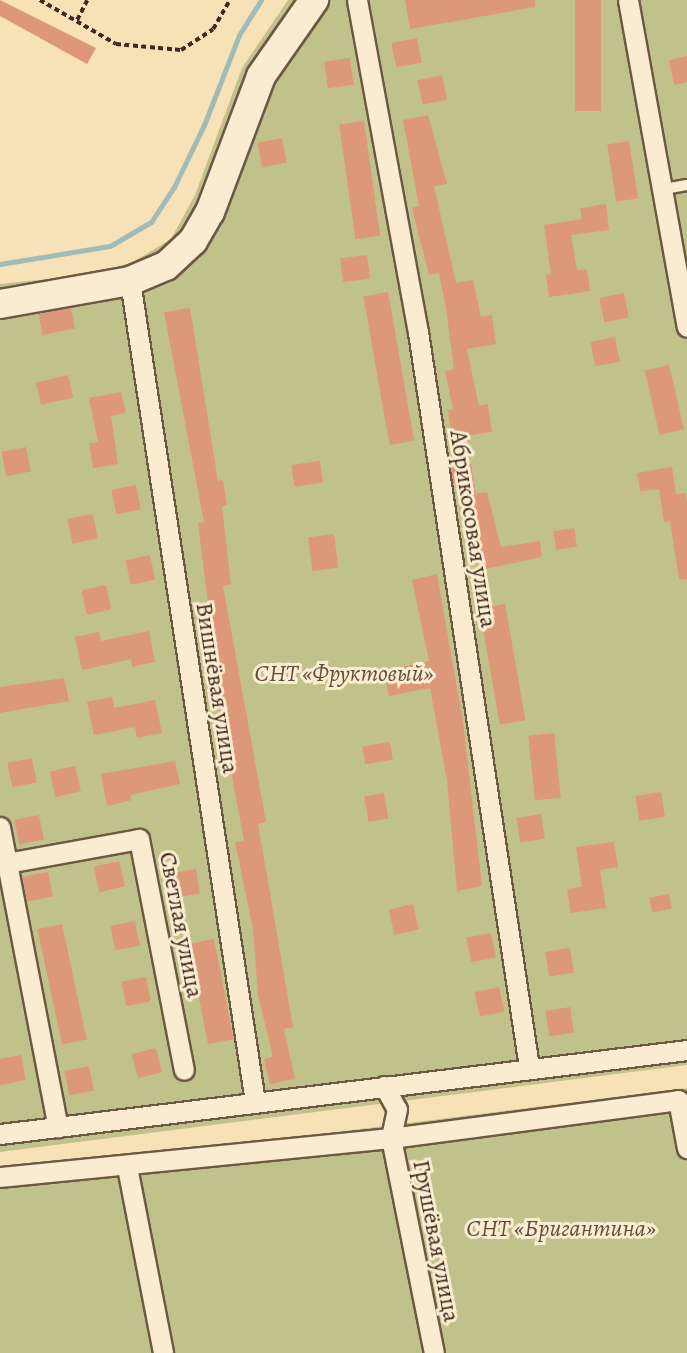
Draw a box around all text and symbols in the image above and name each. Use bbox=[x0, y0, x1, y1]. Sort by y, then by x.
street label: Абрикосовая улица bbox=[443, 428, 503, 630]
street label: Вишнёвая улица bbox=[189, 600, 245, 776]
park label: СНТ «Фруктовый» bbox=[255, 660, 433, 688]
street label: Светлая улица bbox=[153, 850, 209, 1000]
street label: Грушёвая улица bbox=[406, 1157, 466, 1325]
park label: СНТ «Бригантина» bbox=[466, 1215, 656, 1243]

